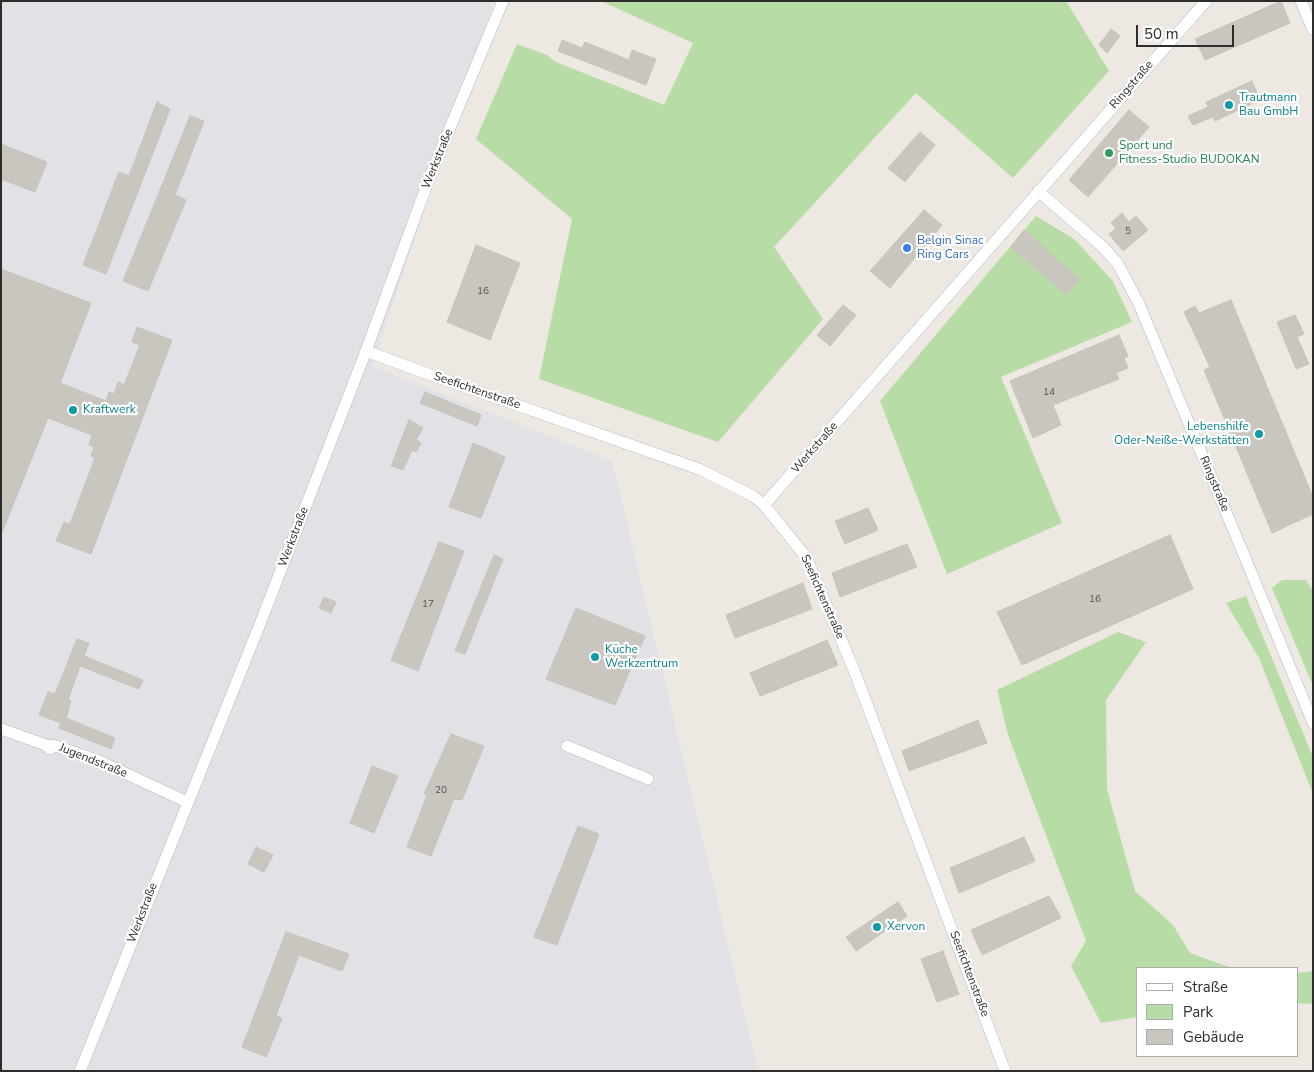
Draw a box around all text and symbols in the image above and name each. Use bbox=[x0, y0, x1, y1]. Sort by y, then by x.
scale bar bbox=[1139, 15, 1236, 47]
text: 50 m bbox=[1144, 24, 1179, 44]
street label: Ringstraße bbox=[1107, 58, 1157, 112]
place label: Trautmann Bau GmbH bbox=[1239, 91, 1298, 119]
marker: Trautmann Bau GmbH bbox=[1223, 99, 1235, 111]
street label: Werkstraße bbox=[419, 127, 457, 191]
place label: Sport und Fitness-Studio BUDOKAN bbox=[1119, 139, 1260, 167]
marker: Sport und Fitness-Studio BUDOKAN bbox=[1103, 147, 1115, 159]
house number: 5 bbox=[1125, 226, 1131, 238]
place label: Belgin Sinac Ring Cars bbox=[917, 234, 984, 262]
marker: Belgin Sinac Ring Cars bbox=[901, 242, 913, 254]
house number: 16 bbox=[477, 286, 489, 298]
street label: Seefichtenstraße bbox=[432, 369, 522, 413]
house number: 14 bbox=[1043, 387, 1055, 399]
place label: Kraftwerk bbox=[83, 403, 136, 417]
marker: Kraftwerk bbox=[67, 404, 79, 416]
street label: Werkstraße bbox=[789, 419, 841, 477]
place label: Lebenshilfe Oder-Neiße-Werkstätten bbox=[1114, 420, 1249, 448]
marker: Lebenshilfe Oder-Neiße-Werkstätten bbox=[1253, 428, 1265, 440]
street label: Ringstraße bbox=[1196, 454, 1232, 514]
street label: Werkstraße bbox=[276, 505, 312, 569]
street label: Seefichtenstraße bbox=[797, 553, 847, 641]
house number: 16 bbox=[1089, 594, 1101, 606]
house number: 17 bbox=[422, 599, 434, 611]
place label: Küche Werkzentrum bbox=[605, 643, 678, 671]
marker: Küche Werkzentrum bbox=[589, 651, 601, 663]
street label: Jugendstraße bbox=[57, 741, 129, 781]
house number: 20 bbox=[435, 785, 447, 797]
street label: Werkstraße bbox=[125, 881, 161, 945]
place label: Xervon bbox=[887, 920, 925, 934]
marker: Xervon bbox=[871, 921, 883, 933]
street label: Seefichtenstraße bbox=[946, 929, 992, 1019]
legend bbox=[1136, 967, 1299, 1057]
text: Straße bbox=[1183, 977, 1228, 997]
text: Park bbox=[1183, 1002, 1213, 1022]
text: Gebäude bbox=[1183, 1027, 1244, 1047]

